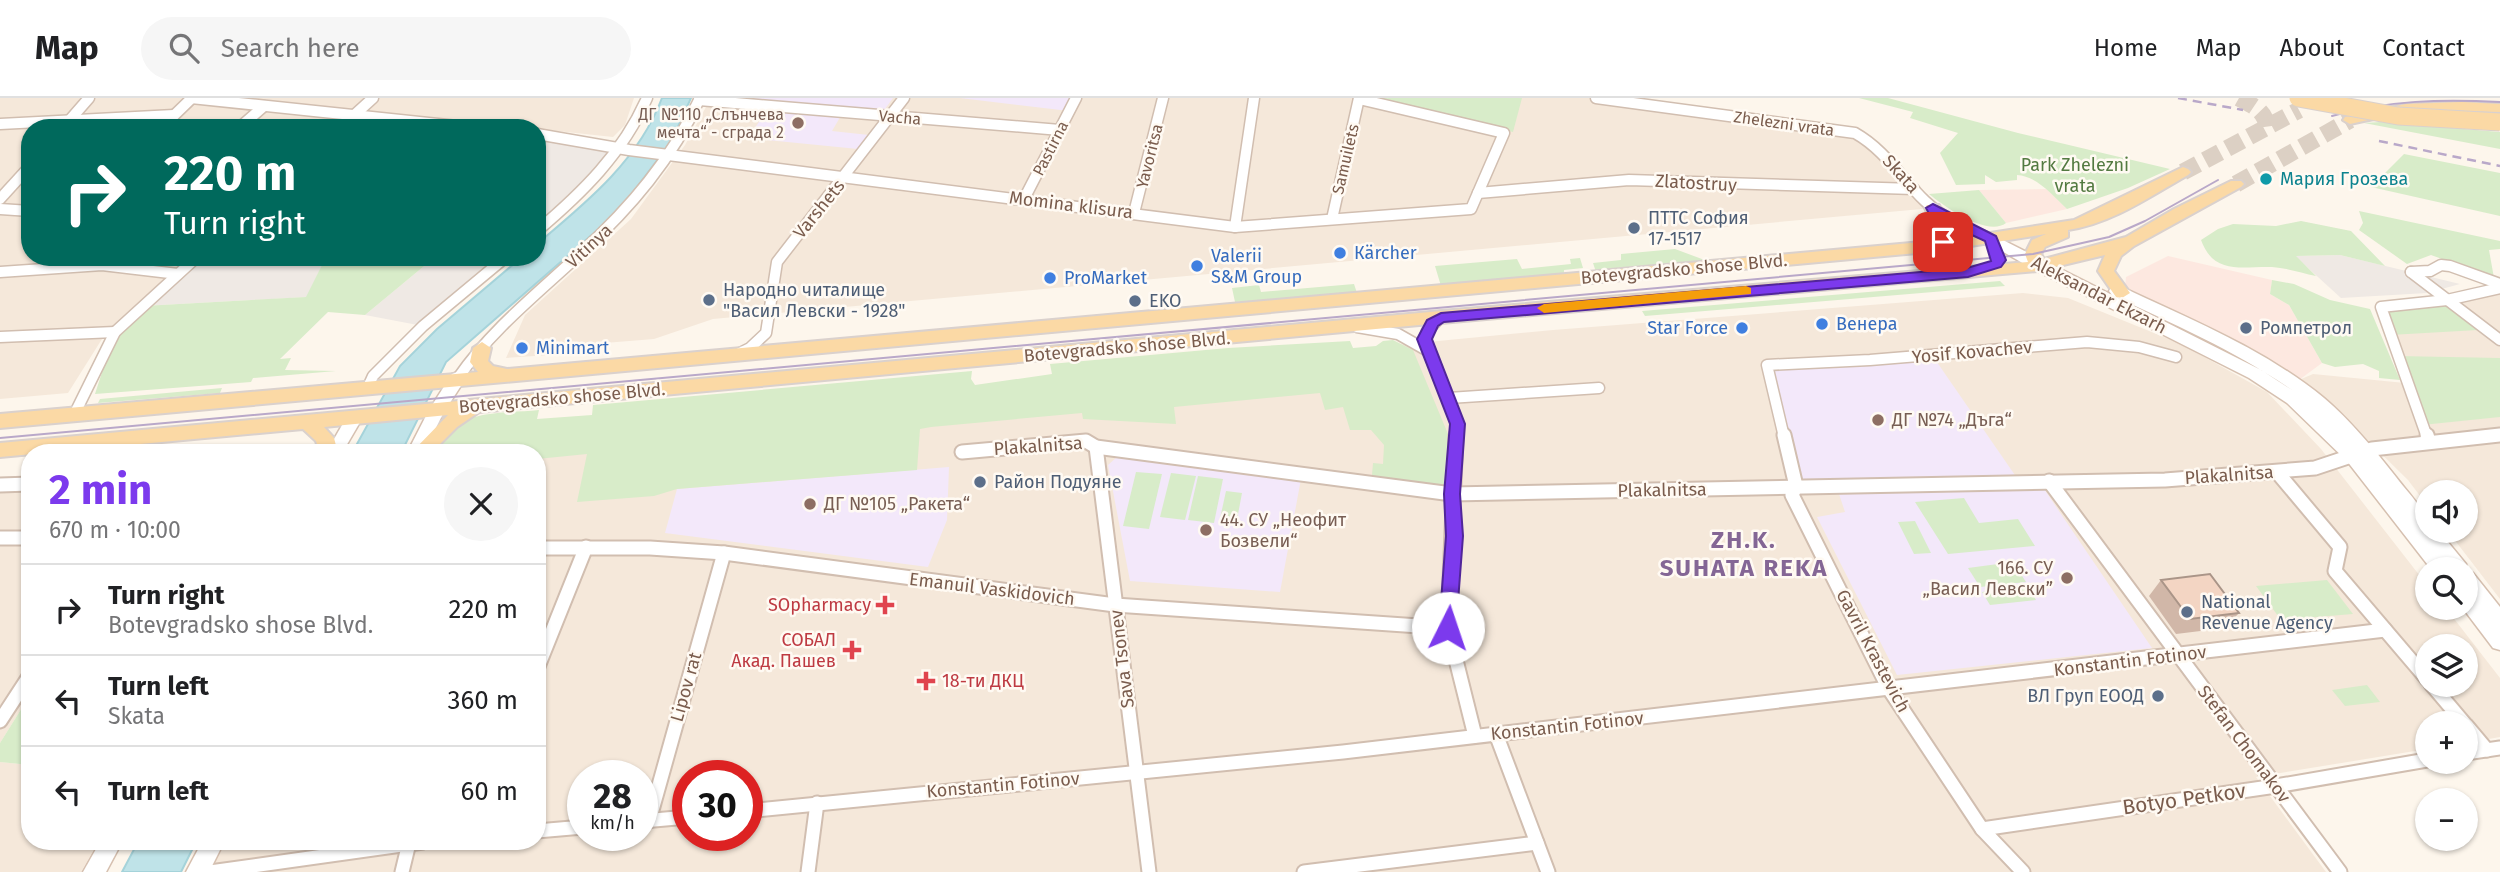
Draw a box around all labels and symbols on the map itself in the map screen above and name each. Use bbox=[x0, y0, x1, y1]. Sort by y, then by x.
place label: ДГ №110 „Слънчева мечта“ - сграда 2 bbox=[638, 105, 784, 142]
street label: Vacha bbox=[878, 106, 922, 129]
street label: Zhelezni vrata bbox=[1732, 107, 1835, 140]
marker: ДГ №110 „Слънчева мечта“ - сграда 2 bbox=[790, 115, 806, 131]
street label: Pastirna bbox=[1029, 118, 1072, 179]
street label: Yavoritsa bbox=[1132, 122, 1167, 190]
street label: Samuilets bbox=[1328, 122, 1363, 196]
street label: Skata bbox=[1878, 150, 1924, 198]
park label: Park Zhelezni vrata bbox=[2021, 154, 2129, 197]
place label: Мария Грозева bbox=[2280, 168, 2408, 190]
street label: Zlatostruy bbox=[1654, 170, 1738, 196]
marker: Мария Грозева bbox=[2258, 171, 2274, 187]
street label: Varshets bbox=[789, 175, 849, 243]
street label: Momina klisura bbox=[1008, 186, 1134, 224]
place label: ПТТС София 17-1517 bbox=[1648, 207, 1749, 250]
pin bbox=[1913, 212, 1973, 272]
street label: Vitinya bbox=[561, 219, 617, 273]
marker: ПТТС София 17-1517 bbox=[1626, 220, 1642, 236]
place label: Кärcher bbox=[1354, 242, 1417, 264]
place label: Valerii S&M Group bbox=[1211, 245, 1302, 288]
marker: Кärcher bbox=[1332, 245, 1348, 261]
street label: Botevgradsko shose Blvd. bbox=[1580, 249, 1788, 289]
street label: Aleksandar Ekzarh bbox=[2028, 251, 2170, 339]
marker: Valerii S&M Group bbox=[1189, 258, 1205, 274]
place label: ProMarket bbox=[1064, 267, 1148, 289]
marker: ProMarket bbox=[1042, 270, 1058, 286]
place label: Народно читалище "Васил Левски - 1928" bbox=[723, 279, 905, 322]
place label: EKO bbox=[1149, 290, 1181, 312]
marker: Народно читалище "Васил Левски - 1928" bbox=[701, 292, 717, 308]
marker: EKO bbox=[1127, 293, 1143, 309]
place label: Венера bbox=[1836, 313, 1898, 335]
marker: Венера bbox=[1814, 316, 1830, 332]
place label: Star Force bbox=[1647, 317, 1728, 339]
place label: Ромпетрол bbox=[2260, 317, 2352, 339]
marker: Star Force bbox=[1734, 320, 1750, 336]
marker: Ромпетрол bbox=[2238, 320, 2254, 336]
street label: Botevgradsko shose Blvd. bbox=[1023, 327, 1231, 367]
street label: Yosif Kovachev bbox=[1911, 336, 2033, 368]
place label: Minimart bbox=[536, 337, 610, 359]
marker: Minimart bbox=[514, 340, 530, 356]
street label: Botevgradsko shose Blvd. bbox=[458, 378, 666, 418]
place label: ДГ №74 „Дъга“ bbox=[1891, 409, 2012, 431]
marker: ДГ №74 „Дъга“ bbox=[1870, 412, 1886, 428]
street label: Plakalnitsa bbox=[993, 432, 1083, 460]
street label: Plakalnitsa bbox=[2184, 461, 2274, 489]
place label: Район Подуяне bbox=[994, 471, 1122, 493]
marker: Район Подуяне bbox=[972, 474, 988, 490]
street label: Plakalnitsa bbox=[1617, 478, 1707, 502]
place label: ДГ №105 „Ракета“ bbox=[823, 493, 970, 515]
marker: ДГ №105 „Ракета“ bbox=[802, 496, 818, 512]
place label: 44. СУ „Неофит Бозвели“ bbox=[1220, 509, 1347, 552]
marker: 44. СУ „Неофит Бозвели“ bbox=[1198, 522, 1214, 538]
district label: ZH.K. SUHATA REKA bbox=[1660, 526, 1828, 582]
place label: 166. СУ „Васил Левски” bbox=[1923, 557, 2053, 600]
street label: Emanuil Vaskidovich bbox=[908, 568, 1076, 610]
marker: 166. СУ „Васил Левски” bbox=[2059, 570, 2075, 586]
street label: Gavril Krastevich bbox=[1831, 586, 1915, 716]
position arrow bbox=[1411, 591, 1485, 665]
place label: National Revenue Agency bbox=[2201, 591, 2333, 634]
place label: SOpharmacy bbox=[768, 594, 871, 616]
marker: SOpharmacy bbox=[877, 597, 893, 613]
marker: National Revenue Agency bbox=[2179, 604, 2195, 620]
street label: Sava Tsonev bbox=[1105, 608, 1139, 709]
place label: СОБАЛ Акад. Пашев bbox=[731, 629, 836, 672]
marker: СОБАЛ Акад. Пашев bbox=[842, 640, 862, 660]
street label: Konstantin Fotinov bbox=[2052, 641, 2208, 681]
street label: Lipov rat bbox=[666, 649, 707, 724]
place label: 18-ти ДКЦ bbox=[942, 670, 1024, 692]
marker: 18-ти ДКЦ bbox=[916, 671, 936, 691]
street label: Stefan Chomakov bbox=[2193, 681, 2295, 807]
place label: ВЛ Груп ЕООД bbox=[2027, 685, 2144, 707]
marker: ВЛ Груп ЕООД bbox=[2150, 688, 2166, 704]
street label: Konstantin Fotinov bbox=[1489, 707, 1645, 745]
speed limit sign: 30 bbox=[672, 760, 763, 851]
street label: Konstantin Fotinov bbox=[926, 767, 1081, 803]
street label: Botyo Petkov bbox=[2121, 777, 2248, 821]

